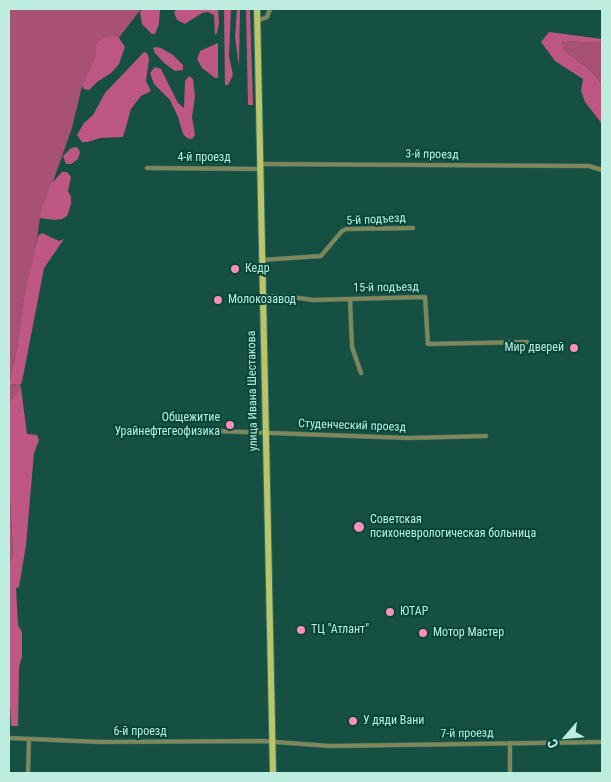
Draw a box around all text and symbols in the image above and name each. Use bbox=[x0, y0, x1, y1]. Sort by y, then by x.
street label: 3-й проезд bbox=[405, 147, 459, 163]
street label: 4-й проезд bbox=[177, 151, 231, 165]
street label: 5-й подъезд bbox=[346, 211, 406, 229]
place label: Кедр bbox=[245, 262, 270, 276]
marker: Кедр bbox=[229, 263, 241, 275]
street label: 15-й подъезд bbox=[353, 280, 419, 296]
place label: Молокозавод bbox=[228, 293, 296, 307]
marker: Молокозавод bbox=[212, 294, 224, 306]
street label: улица Ивана Шестакова bbox=[245, 330, 261, 452]
place label: Мир дверей bbox=[504, 341, 564, 355]
marker: Мир дверей bbox=[568, 342, 580, 354]
place label: Общежитие Урайнефтегеофизика bbox=[115, 411, 220, 439]
street label: Студенческий проезд bbox=[298, 417, 406, 435]
marker: Общежитие Урайнефтегеофизика bbox=[224, 419, 236, 431]
place label: Советская психоневрологическая больница bbox=[370, 513, 536, 541]
marker: Советская психоневрологическая больница bbox=[352, 520, 366, 534]
place label: ЮТАР bbox=[400, 605, 428, 619]
marker: ЮТАР bbox=[384, 606, 396, 618]
place label: ТЦ "Атлант" bbox=[311, 623, 369, 637]
marker: ТЦ "Атлант" bbox=[295, 624, 307, 636]
place label: Мотор Мастер bbox=[433, 626, 504, 640]
marker: Мотор Мастер bbox=[417, 627, 429, 639]
north arrow bbox=[541, 712, 591, 762]
place label: У дяди Вани bbox=[363, 714, 424, 728]
marker: У дяди Вани bbox=[347, 715, 359, 727]
street label: 6-й проезд bbox=[113, 725, 167, 739]
street label: 7-й проезд bbox=[440, 726, 494, 742]
text: С bbox=[544, 737, 562, 751]

